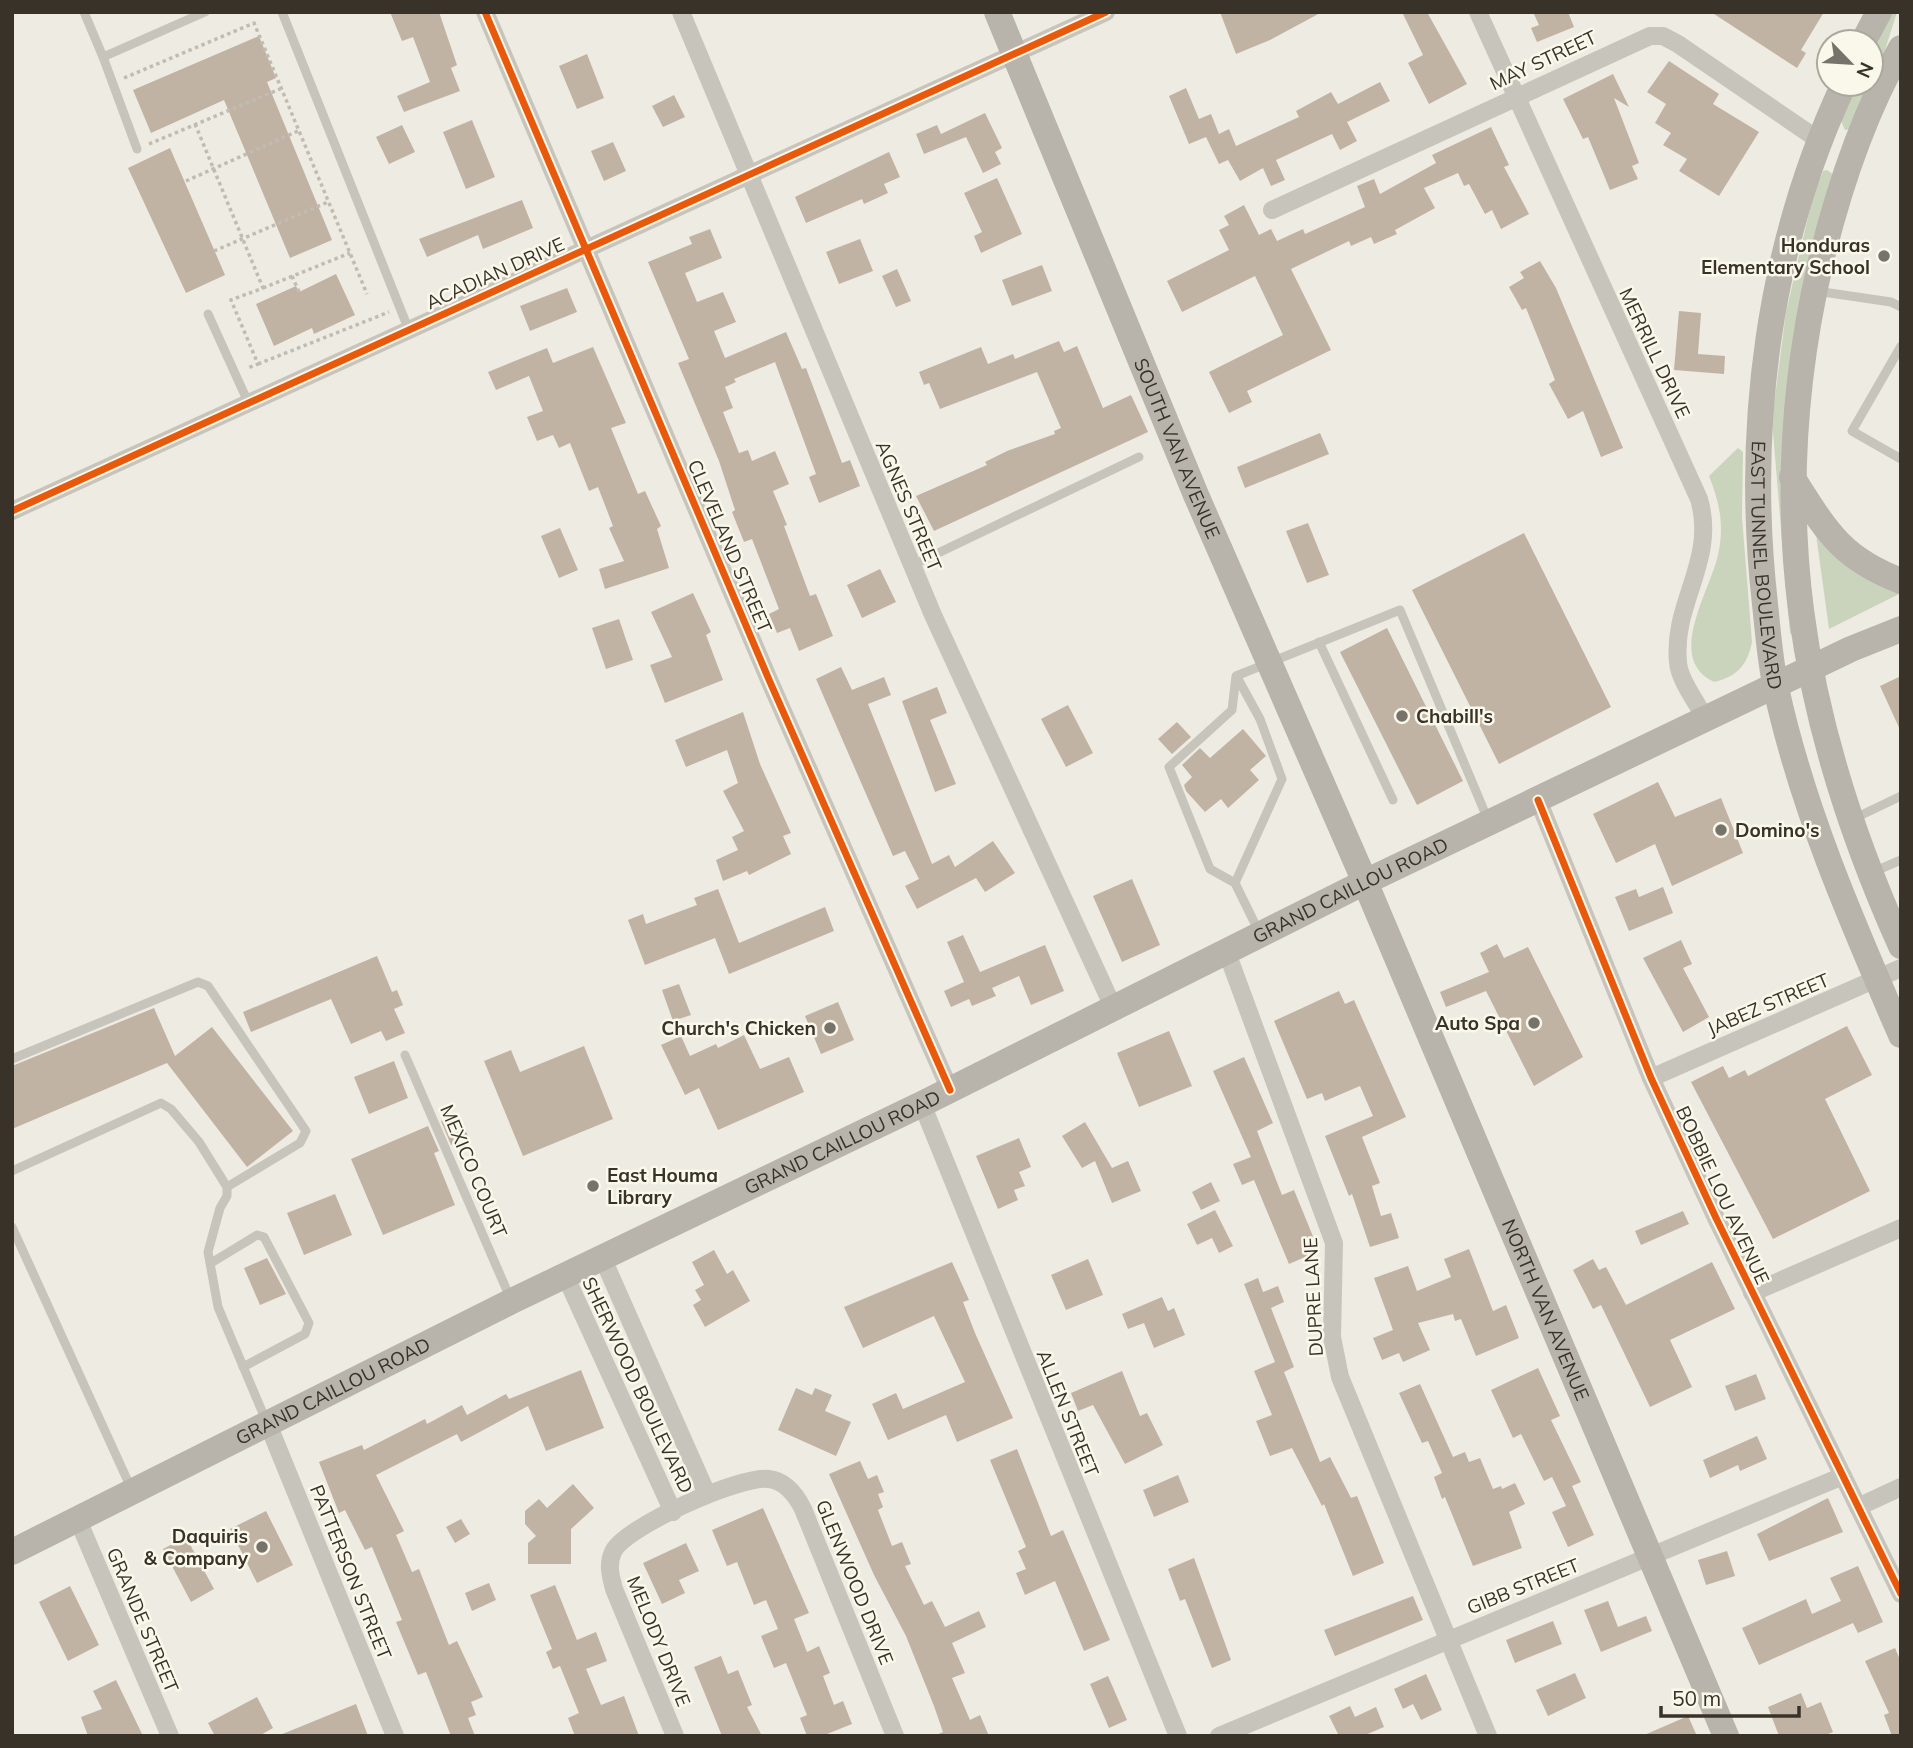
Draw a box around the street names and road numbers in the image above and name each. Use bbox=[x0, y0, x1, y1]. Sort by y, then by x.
street label: MAY STREET bbox=[1486, 25, 1601, 95]
street label: ACADIAN DRIVE bbox=[422, 232, 568, 314]
street label: MERRILL DRIVE bbox=[1614, 284, 1696, 422]
street label: SOUTH VAN AVENUE bbox=[1129, 354, 1226, 542]
street label: AGNES STREET bbox=[871, 437, 947, 575]
street label: EAST TUNNEL BOULEVARD bbox=[1746, 440, 1788, 692]
street label: CLEVELAND STREET bbox=[683, 456, 778, 637]
street label: GRAND CAILLOU ROAD bbox=[1248, 832, 1452, 948]
street label: JABEZ STREET bbox=[1703, 967, 1833, 1041]
street label: GRAND CAILLOU ROAD bbox=[740, 1085, 944, 1200]
street label: MEXICO COURT bbox=[435, 1101, 513, 1242]
street label: BOBBIE LOU AVENUE bbox=[1671, 1102, 1775, 1288]
street label: NORTH VAN AVENUE bbox=[1497, 1215, 1595, 1404]
street label: DUPRE LANE bbox=[1298, 1237, 1328, 1357]
street label: SHERWOOD BOULEVARD bbox=[577, 1273, 699, 1497]
street label: GRAND CAILLOU ROAD bbox=[231, 1332, 434, 1450]
street label: ALLEN STREET bbox=[1032, 1346, 1105, 1480]
street label: PATTERSON STREET bbox=[305, 1481, 397, 1663]
street label: GLENWOOD DRIVE bbox=[811, 1496, 899, 1668]
street label: GRANDE STREET bbox=[102, 1544, 185, 1697]
street label: GIBB STREET bbox=[1463, 1552, 1583, 1619]
street label: MELODY DRIVE bbox=[622, 1572, 696, 1710]

